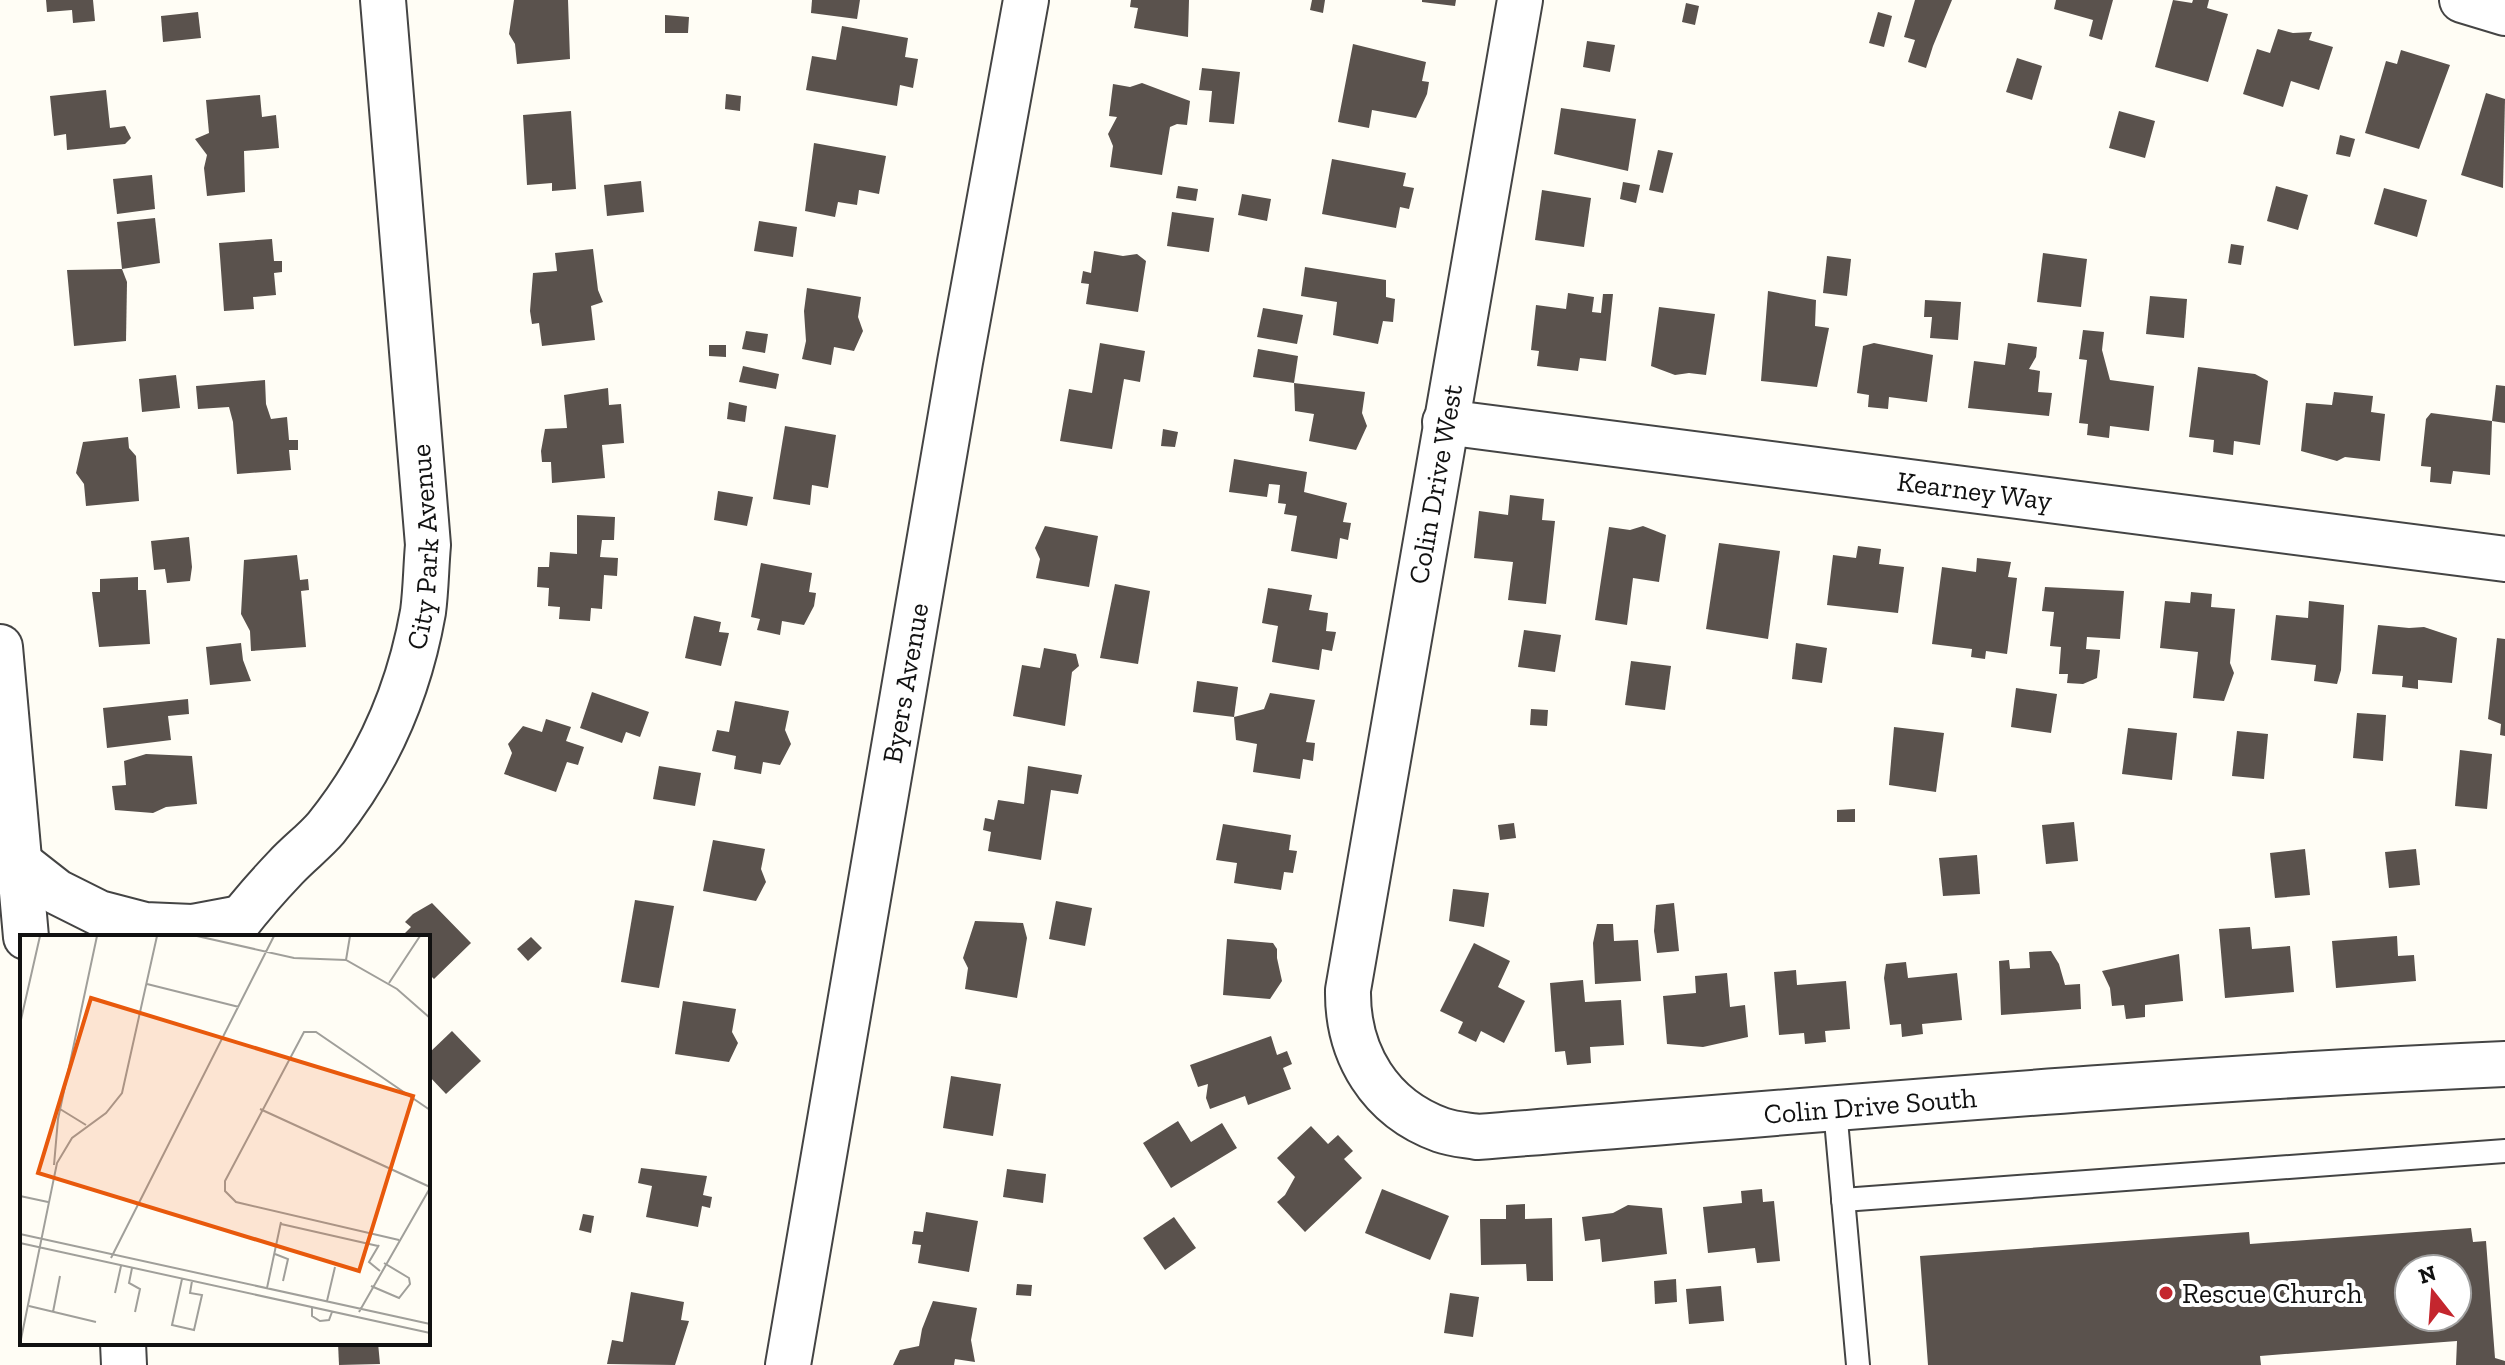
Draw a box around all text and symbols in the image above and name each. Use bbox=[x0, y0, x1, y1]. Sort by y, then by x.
street label: Colin Drive West bbox=[1402, 381, 1469, 587]
street label: City Park Avenue bbox=[400, 443, 446, 653]
street label: Kearney Way bbox=[1895, 465, 2055, 517]
street label: Byers Avenue bbox=[875, 600, 935, 766]
inset map bbox=[20, 935, 430, 1345]
street label: Colin Drive South bbox=[1762, 1081, 1978, 1131]
north arrow bbox=[2393, 1253, 2473, 1333]
text: N bbox=[2415, 1259, 2440, 1290]
place label: Rescue Church bbox=[2182, 1277, 2363, 1310]
marker: Rescue Church bbox=[2157, 1284, 2175, 1302]

